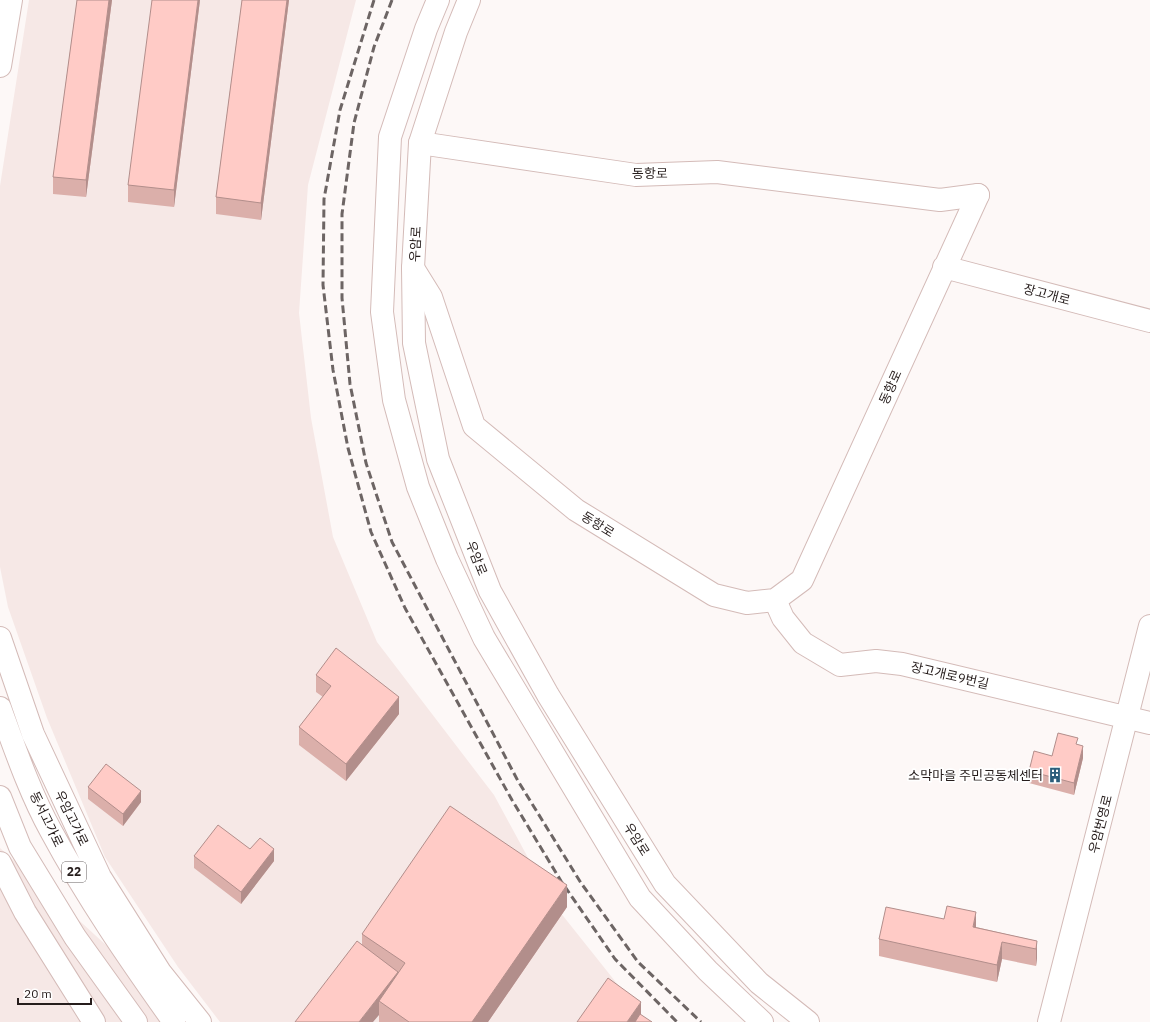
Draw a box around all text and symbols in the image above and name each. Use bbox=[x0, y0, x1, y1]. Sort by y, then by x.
street label: 동항로 bbox=[632, 165, 668, 182]
street label: 우암로 bbox=[406, 226, 425, 262]
street label: 장고개로 bbox=[1022, 280, 1072, 309]
street label: 동항로 bbox=[875, 367, 906, 407]
street label: 동항로 bbox=[578, 508, 617, 541]
street label: 우암로 bbox=[462, 538, 491, 578]
street label: 장고개로9번길 bbox=[909, 658, 991, 693]
building icon: 소막마을 주민공동체센터 bbox=[1046, 766, 1064, 784]
place label: 소막마을 주민공동체센터 bbox=[908, 767, 1043, 784]
street label: 우암고가로 bbox=[51, 788, 92, 849]
street label: 동서고가로 bbox=[26, 789, 67, 850]
street label: 우암번영로 bbox=[1085, 793, 1116, 855]
street label: 우암로 bbox=[620, 820, 653, 859]
road number: 22 bbox=[62, 862, 86, 882]
scale bar bbox=[18, 980, 91, 1006]
text: 20 m bbox=[24, 986, 52, 1001]

